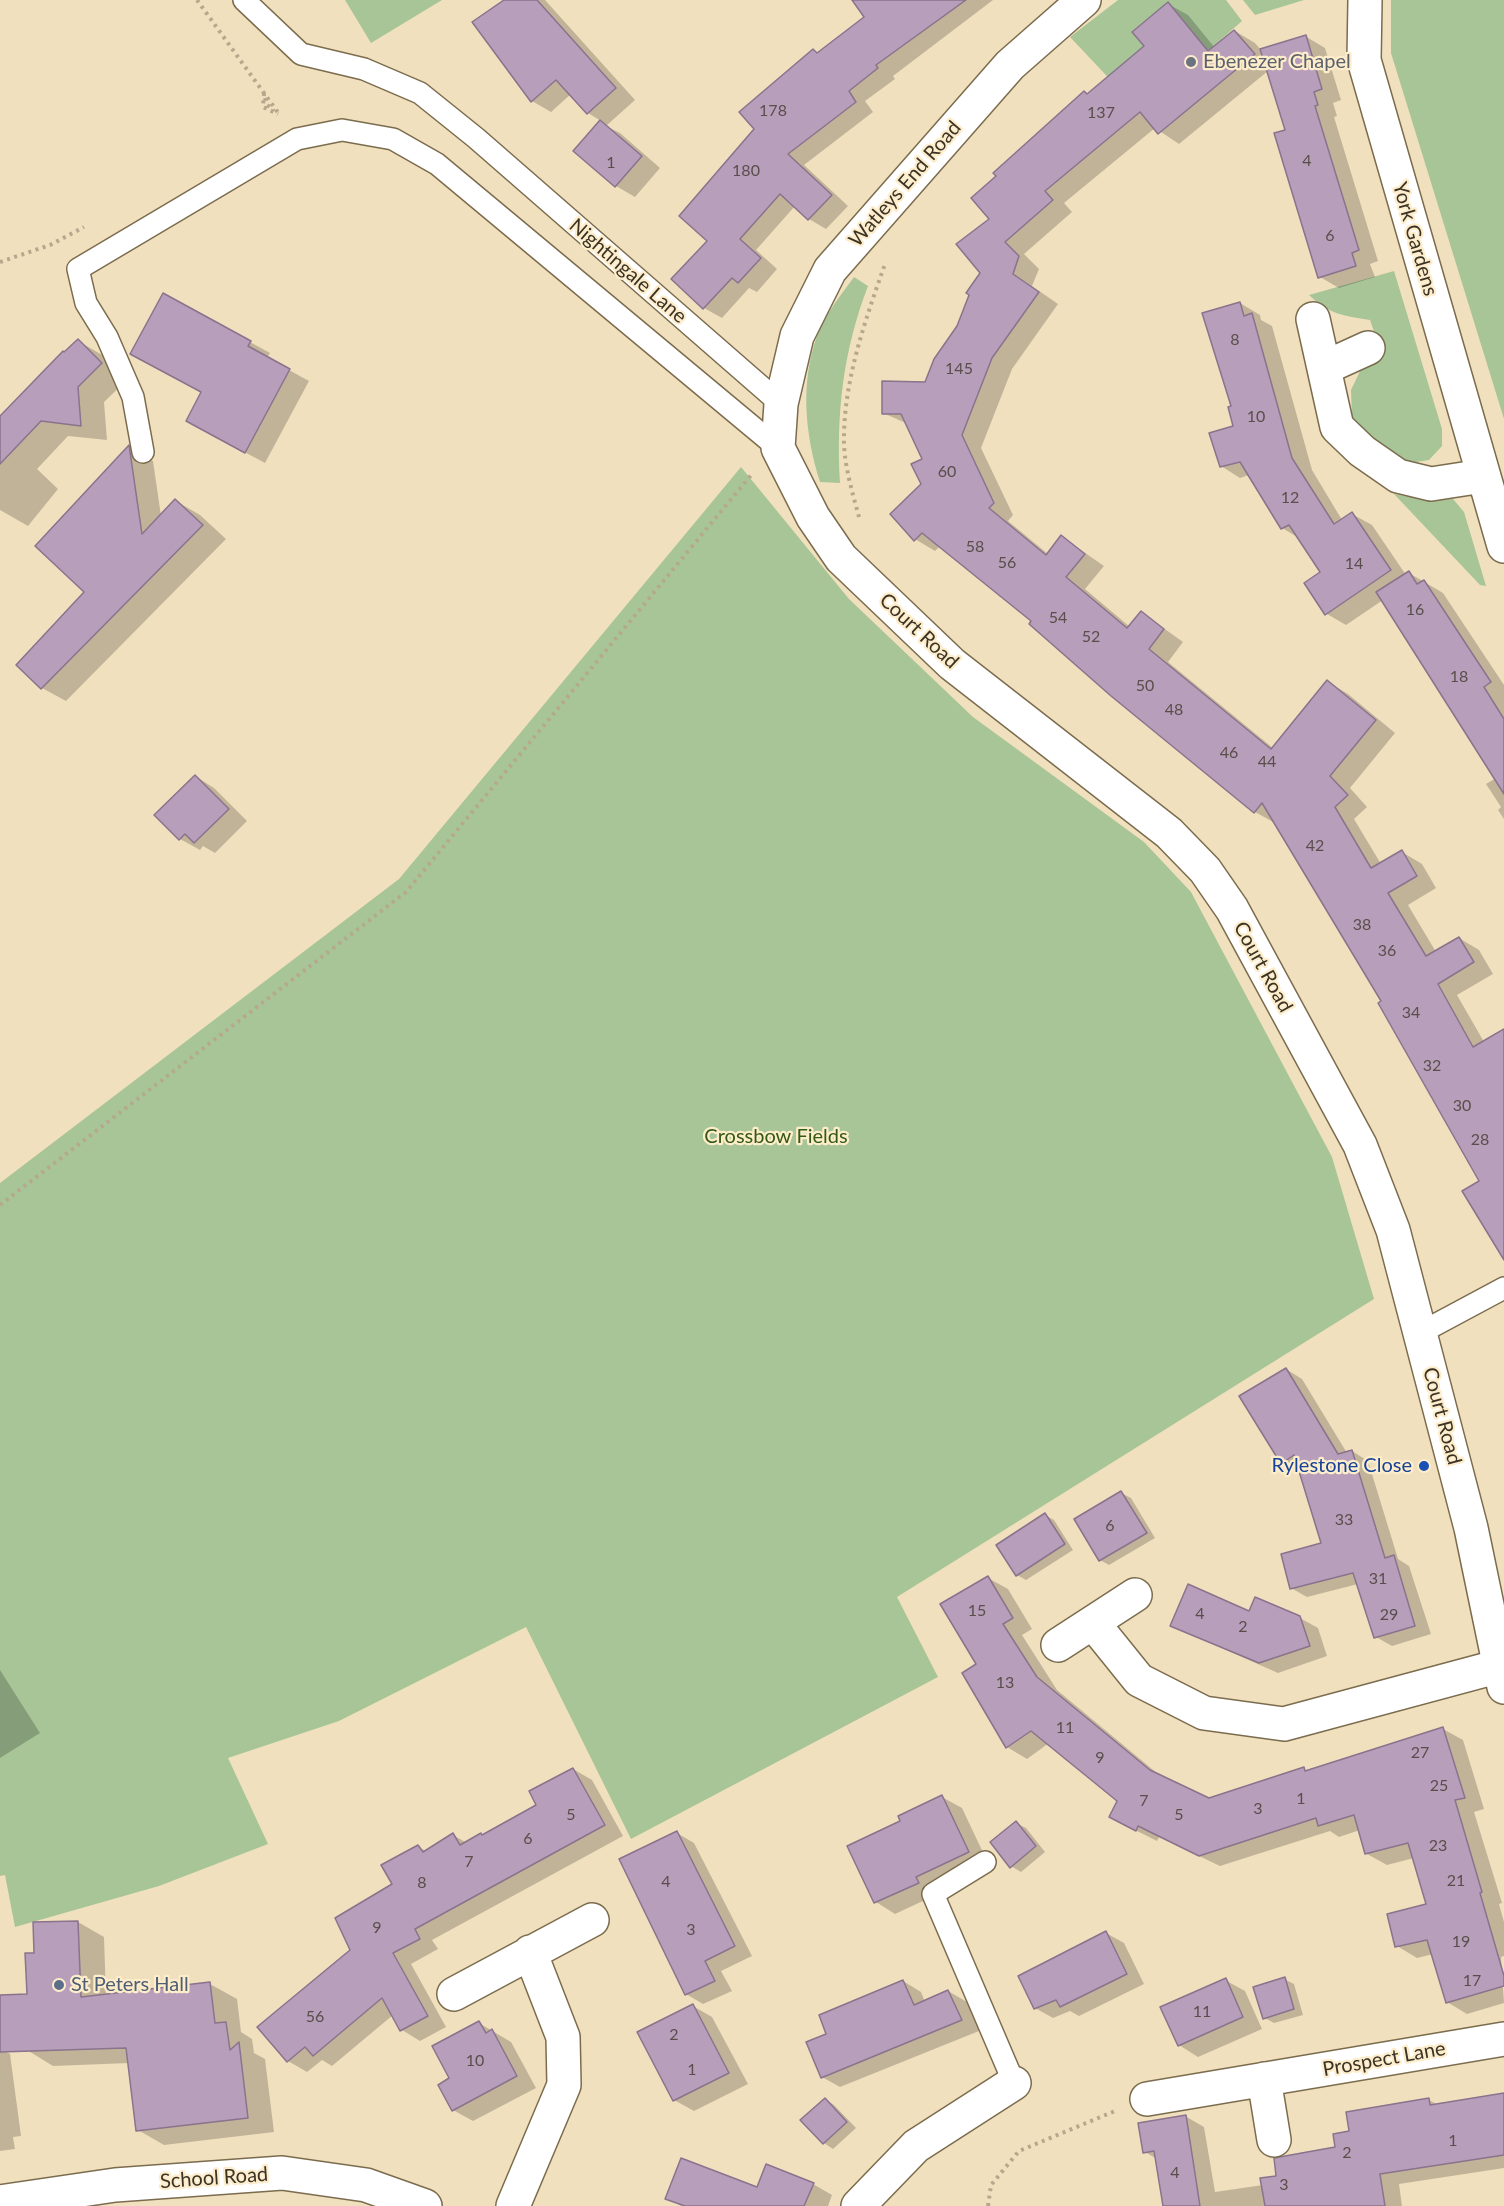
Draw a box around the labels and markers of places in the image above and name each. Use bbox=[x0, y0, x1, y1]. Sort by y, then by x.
place label: Ebenezer Chapel bbox=[1203, 50, 1351, 74]
marker: Ebenezer Chapel bbox=[1184, 55, 1198, 69]
place label: Rylestone Close bbox=[1272, 1454, 1412, 1478]
marker: Rylestone Close bbox=[1417, 1459, 1431, 1473]
place label: St Peters Hall bbox=[71, 1973, 189, 1997]
marker: St Peters Hall bbox=[52, 1978, 66, 1992]

